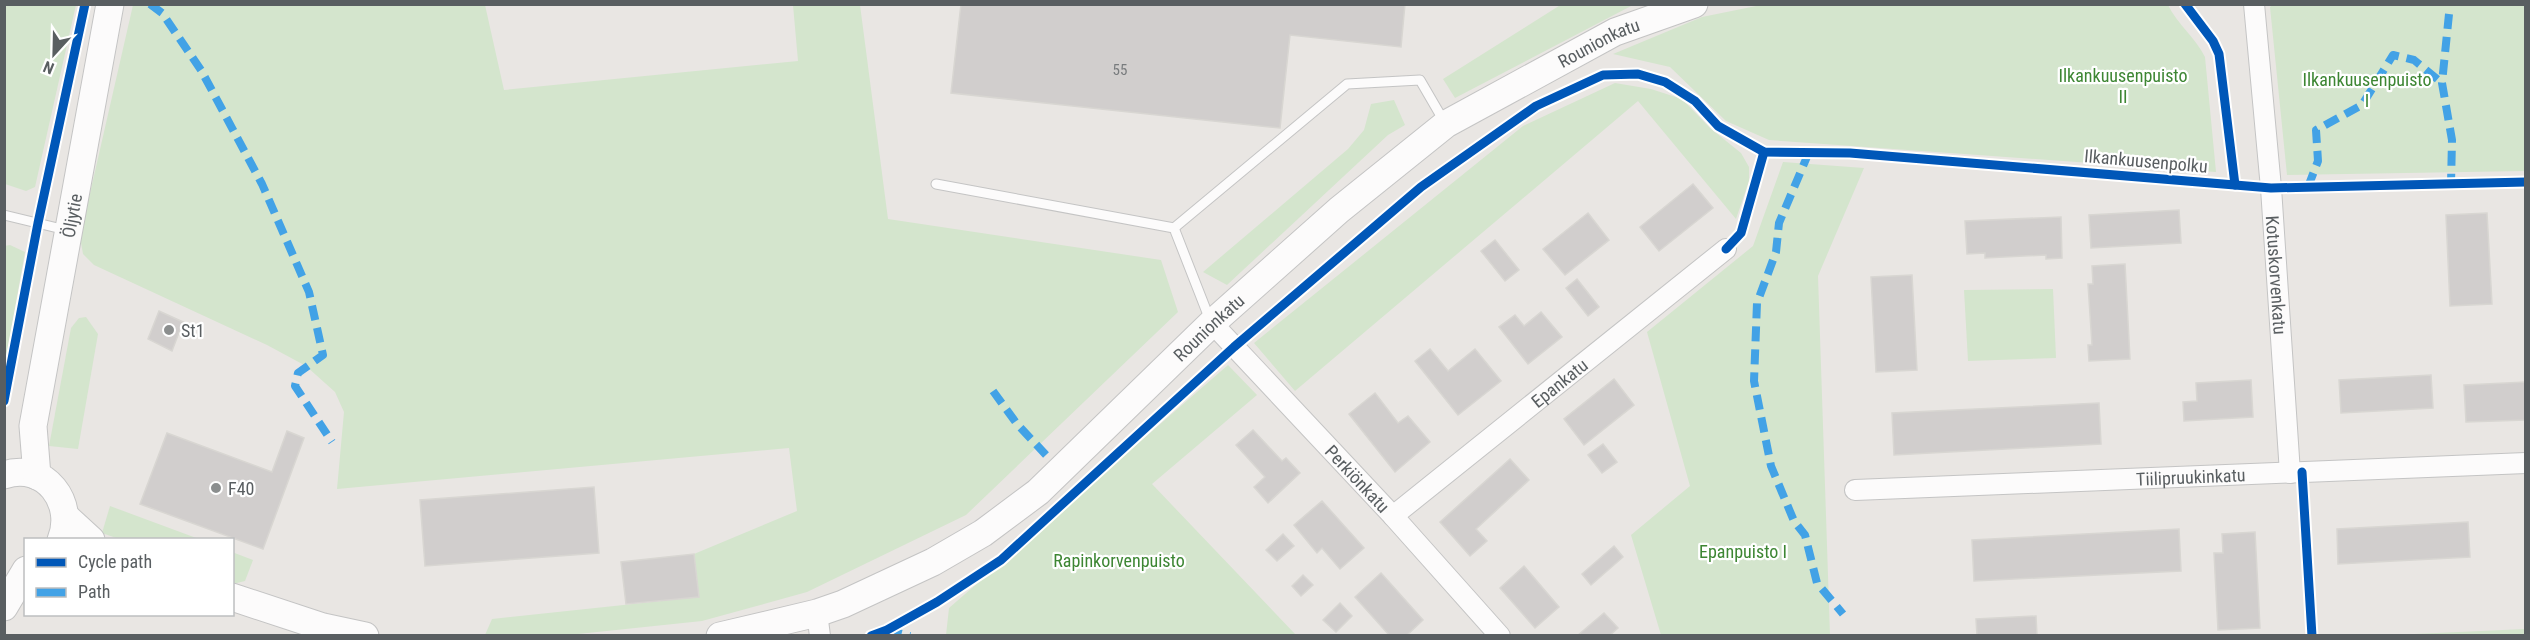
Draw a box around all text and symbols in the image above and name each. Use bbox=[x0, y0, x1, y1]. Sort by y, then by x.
street label: Rounionkatu bbox=[1554, 14, 1642, 72]
north arrow bbox=[24, 24, 84, 84]
text: N bbox=[40, 57, 57, 78]
house number: 55 bbox=[1113, 61, 1127, 79]
park label: Ilkankuusenpuisto II bbox=[2058, 65, 2188, 107]
park label: Ilkankuusenpuisto I bbox=[2302, 69, 2432, 111]
street label: Ilkankuusenpolku bbox=[2083, 145, 2209, 177]
street label: Öljytie bbox=[57, 192, 86, 239]
street label: Kotuskorvenkatu bbox=[2262, 215, 2291, 335]
street label: Rounionkatu bbox=[1169, 289, 1248, 365]
place label: St1 bbox=[181, 320, 205, 341]
marker: St1 bbox=[162, 323, 176, 337]
street label: Epankatu bbox=[1527, 354, 1591, 412]
street label: Perkiönkatu bbox=[1321, 440, 1394, 516]
street label: Tiilipruukinkatu bbox=[2136, 464, 2246, 489]
place label: F40 bbox=[228, 478, 254, 499]
marker: F40 bbox=[209, 481, 223, 495]
legend bbox=[24, 538, 234, 616]
park label: Epanpuisto I bbox=[1699, 541, 1787, 562]
park label: Rapinkorvenpuisto bbox=[1053, 550, 1185, 571]
text: Cycle path bbox=[78, 551, 152, 572]
text: Path bbox=[78, 581, 111, 602]

